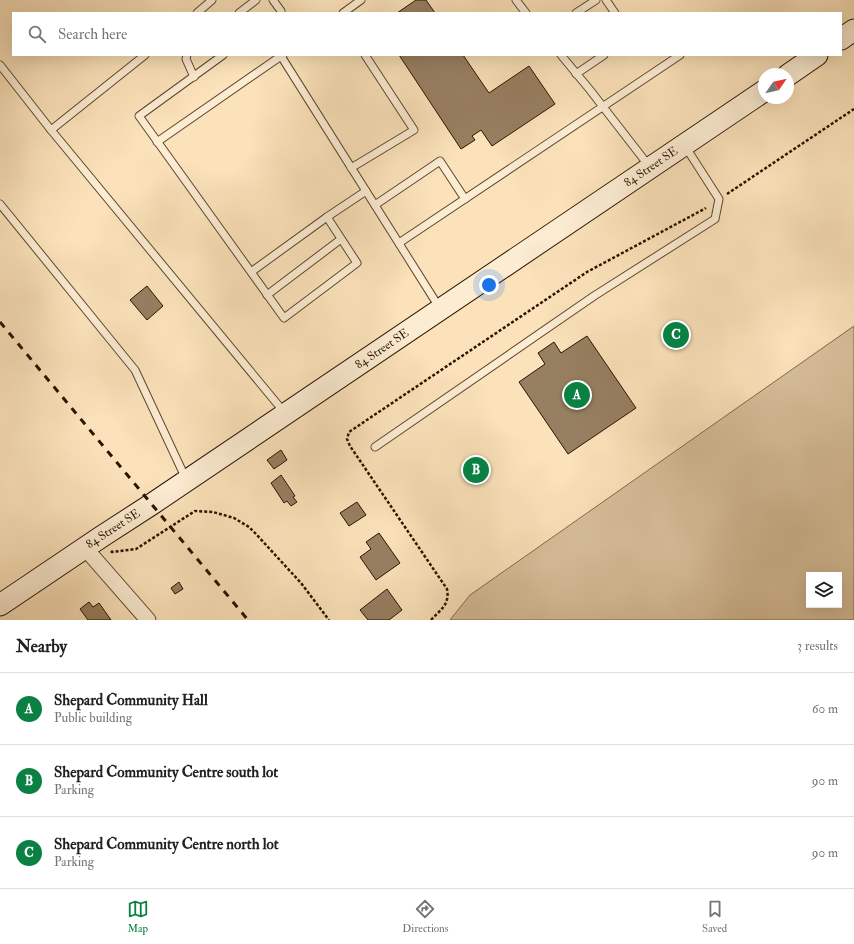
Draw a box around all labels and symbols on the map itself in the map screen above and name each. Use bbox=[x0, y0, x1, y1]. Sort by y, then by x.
north arrow bbox=[758, 68, 794, 104]
street label: 84 Street SE bbox=[621, 143, 681, 190]
your location bbox=[479, 275, 499, 295]
pin: C bbox=[663, 320, 689, 350]
street label: 84 Street SE bbox=[352, 325, 412, 372]
pin: A bbox=[564, 380, 590, 410]
pin: B bbox=[463, 455, 489, 485]
street label: 84 Street SE bbox=[83, 506, 143, 552]

